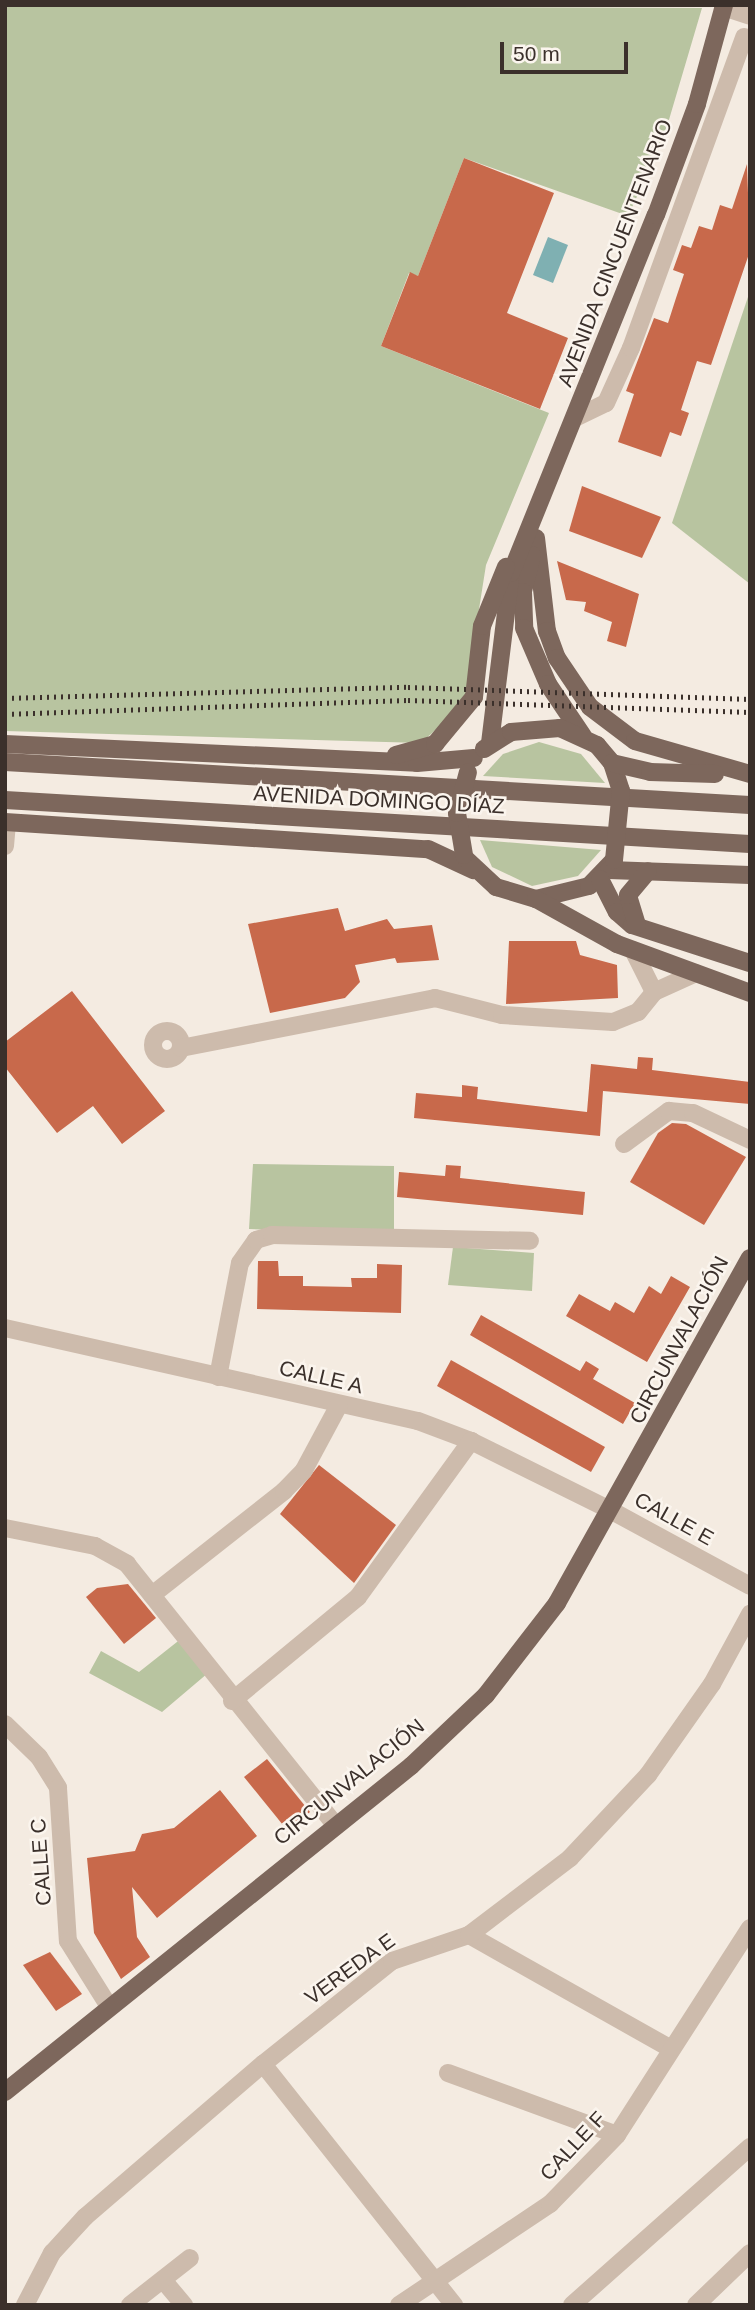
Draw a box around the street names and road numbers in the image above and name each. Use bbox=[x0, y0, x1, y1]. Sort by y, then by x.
street label: AVENIDA CINCUENTENARIO bbox=[552, 115, 678, 391]
street label: AVENIDA DOMINGO DÍAZ bbox=[252, 781, 506, 819]
street label: CIRCUNVALACIÓN bbox=[624, 1252, 734, 1428]
street label: CALLE A bbox=[276, 1355, 366, 1399]
street label: CALLE E bbox=[630, 1487, 718, 1551]
street label: CIRCUNVALACIÓN bbox=[269, 1714, 429, 1850]
street label: CALLE C bbox=[25, 1817, 57, 1907]
street label: VEREDA E bbox=[300, 1928, 400, 2010]
street label: CALLE F bbox=[535, 2106, 611, 2186]

